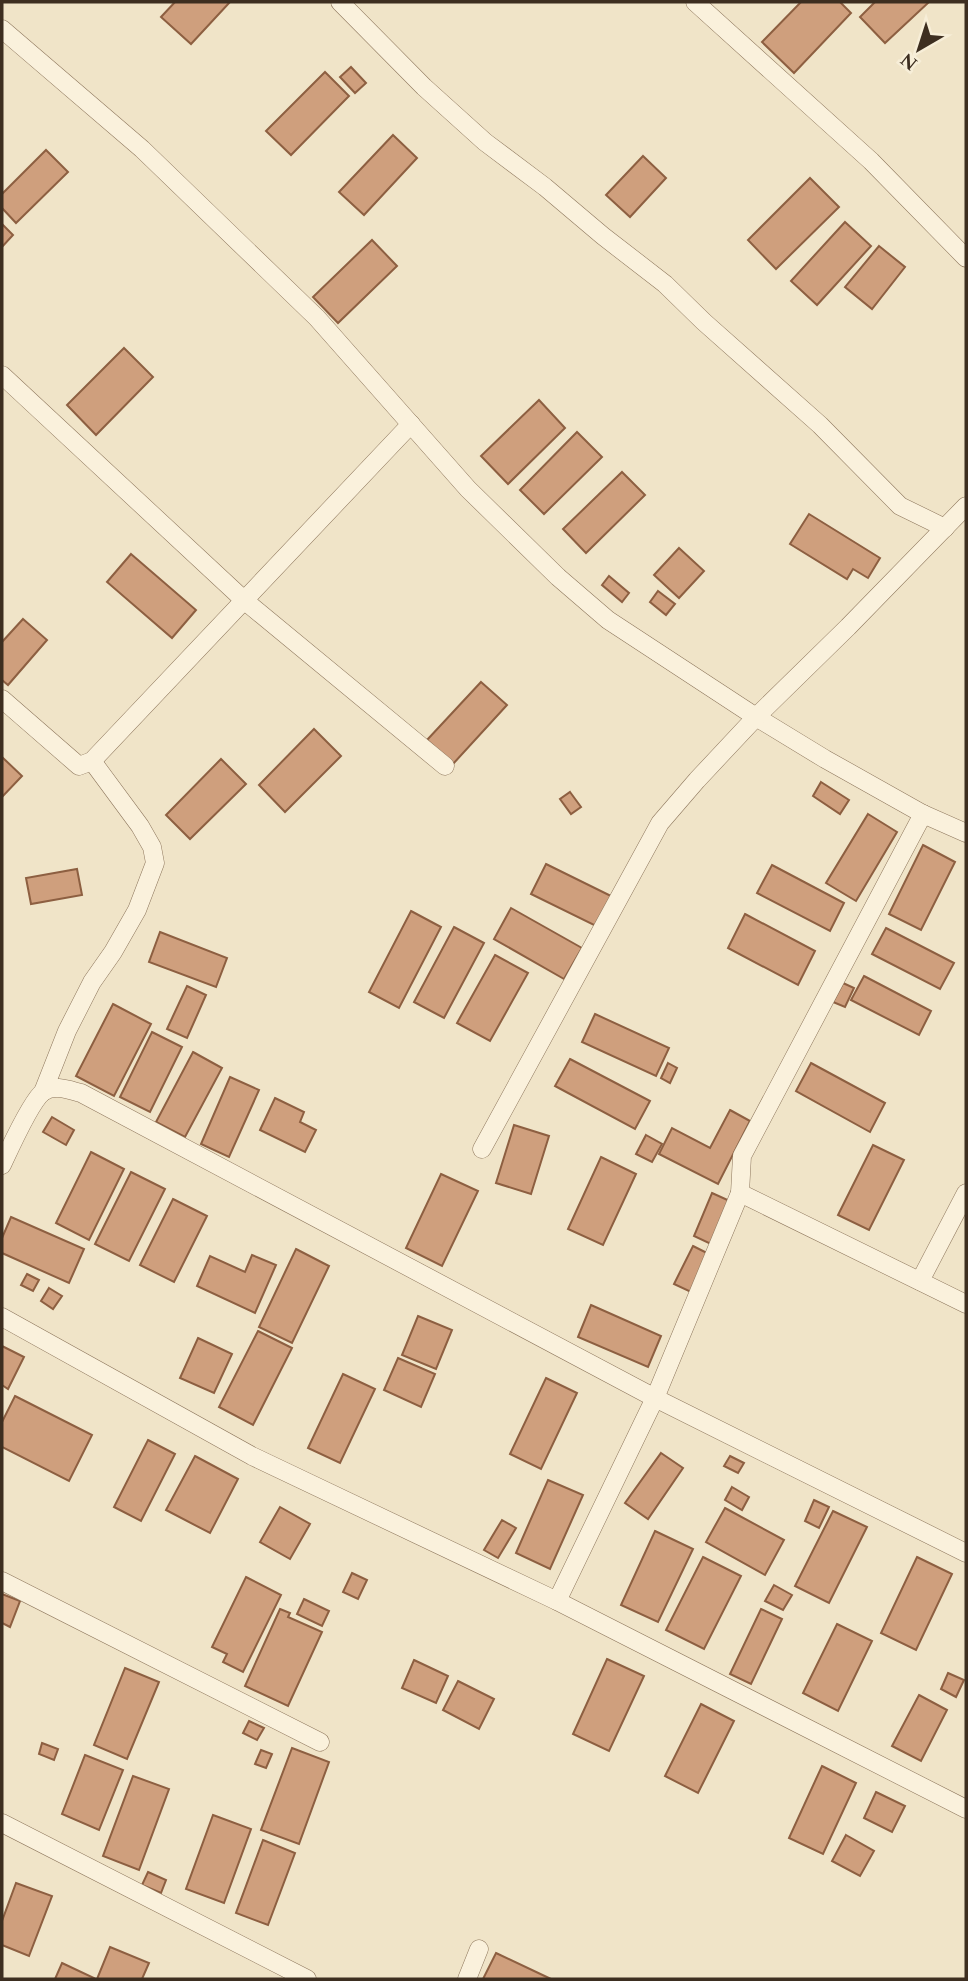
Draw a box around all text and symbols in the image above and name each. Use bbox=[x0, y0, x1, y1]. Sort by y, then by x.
north arrow bbox=[884, 14, 954, 84]
text: N bbox=[894, 45, 924, 77]

